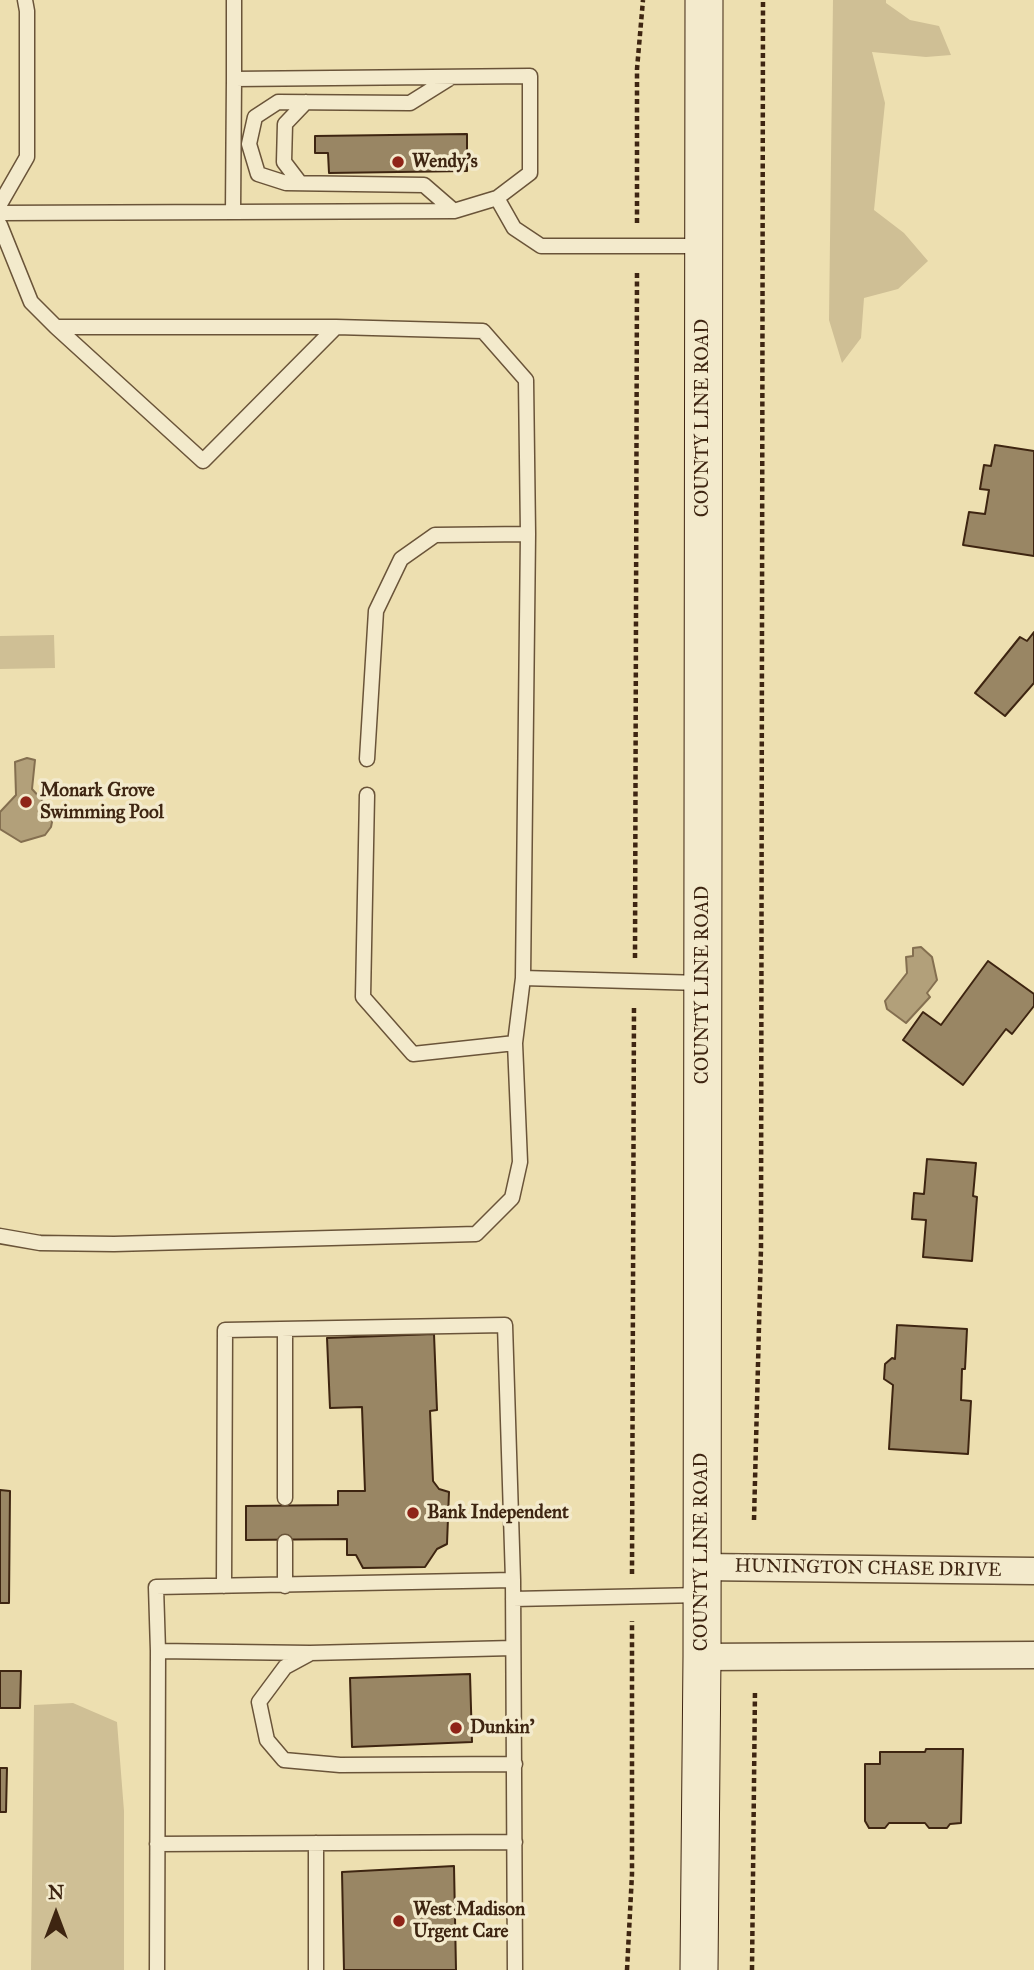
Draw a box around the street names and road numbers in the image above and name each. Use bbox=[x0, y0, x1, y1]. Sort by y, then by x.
street label: COUNTY LINE ROAD bbox=[692, 319, 714, 517]
street label: COUNTY LINE ROAD bbox=[692, 886, 714, 1084]
street label: COUNTY LINE ROAD bbox=[691, 1453, 713, 1651]
street label: HUNINGTON CHASE DRIVE bbox=[734, 1555, 1002, 1583]

